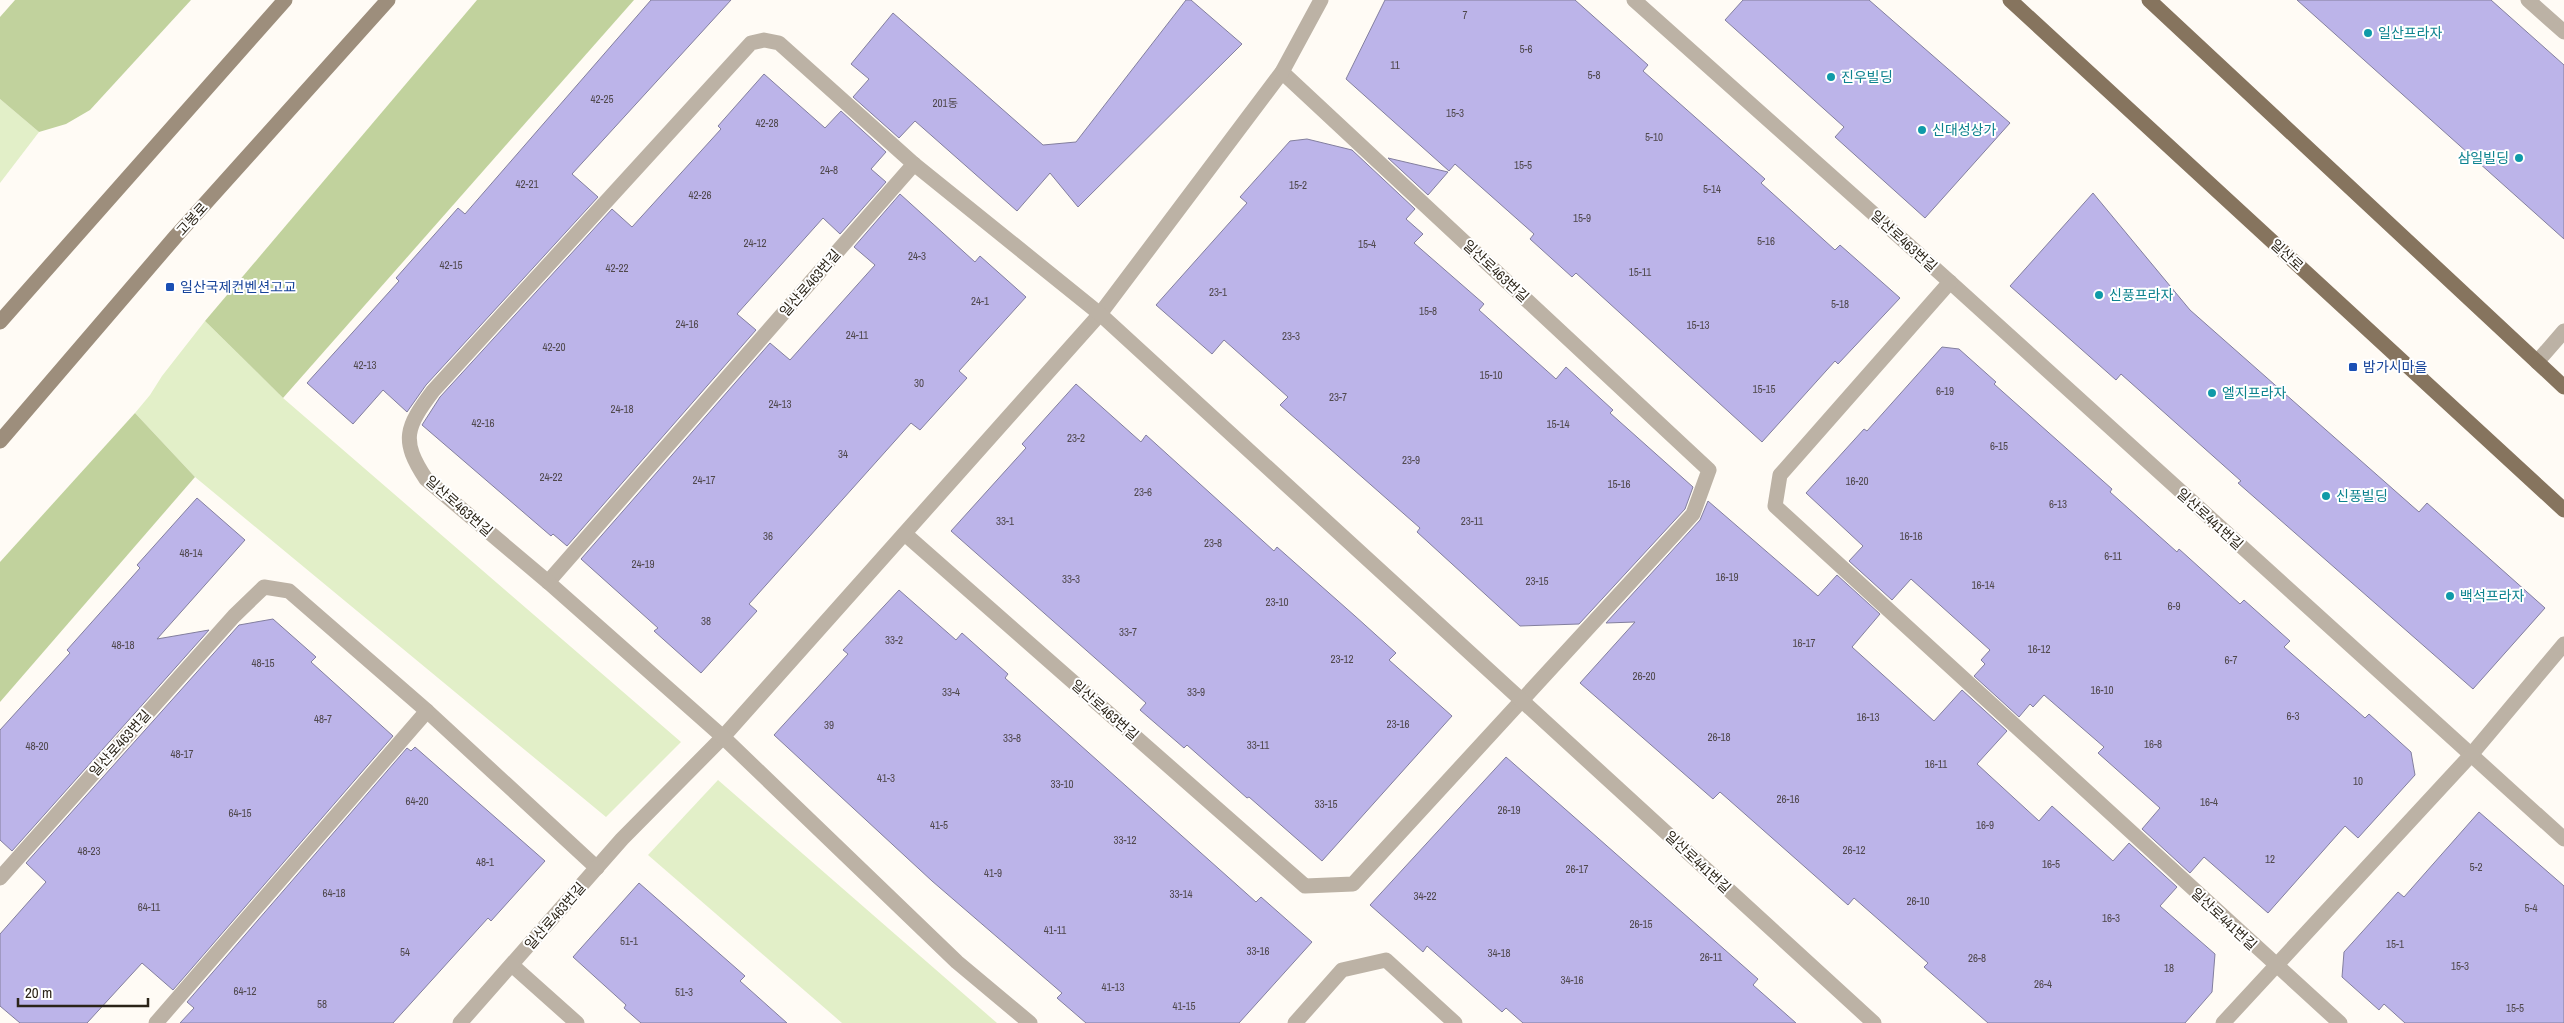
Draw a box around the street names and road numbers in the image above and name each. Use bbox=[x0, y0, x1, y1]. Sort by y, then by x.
street label: 고봉로 bbox=[172, 199, 212, 239]
street label: 일산로463번길 bbox=[1867, 206, 1941, 276]
street label: 일산로 bbox=[2267, 235, 2307, 275]
street label: 일산로463번길 bbox=[1459, 236, 1533, 306]
street label: 일산로463번길 bbox=[776, 246, 844, 320]
street label: 일산로463번길 bbox=[422, 472, 496, 540]
street label: 일산로441번길 bbox=[2173, 484, 2247, 554]
street label: 일산로463번길 bbox=[1068, 676, 1142, 744]
street label: 일산로463번길 bbox=[85, 706, 155, 780]
street label: 일산로441번길 bbox=[1661, 827, 1735, 897]
street label: 일산로463번길 bbox=[521, 879, 589, 953]
street label: 일산로441번길 bbox=[2187, 884, 2261, 954]

